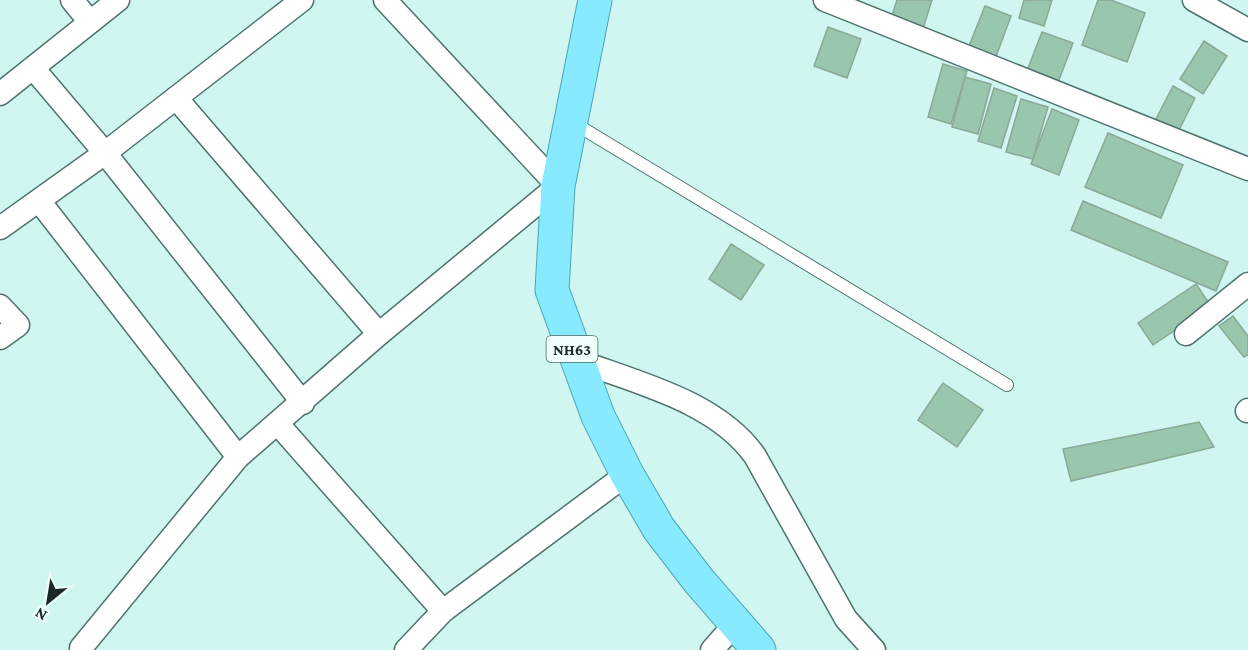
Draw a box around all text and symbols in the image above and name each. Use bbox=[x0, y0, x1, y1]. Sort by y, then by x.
road number: NH63 bbox=[546, 336, 598, 362]
north arrow bbox=[18, 572, 78, 632]
text: N bbox=[32, 604, 50, 625]

